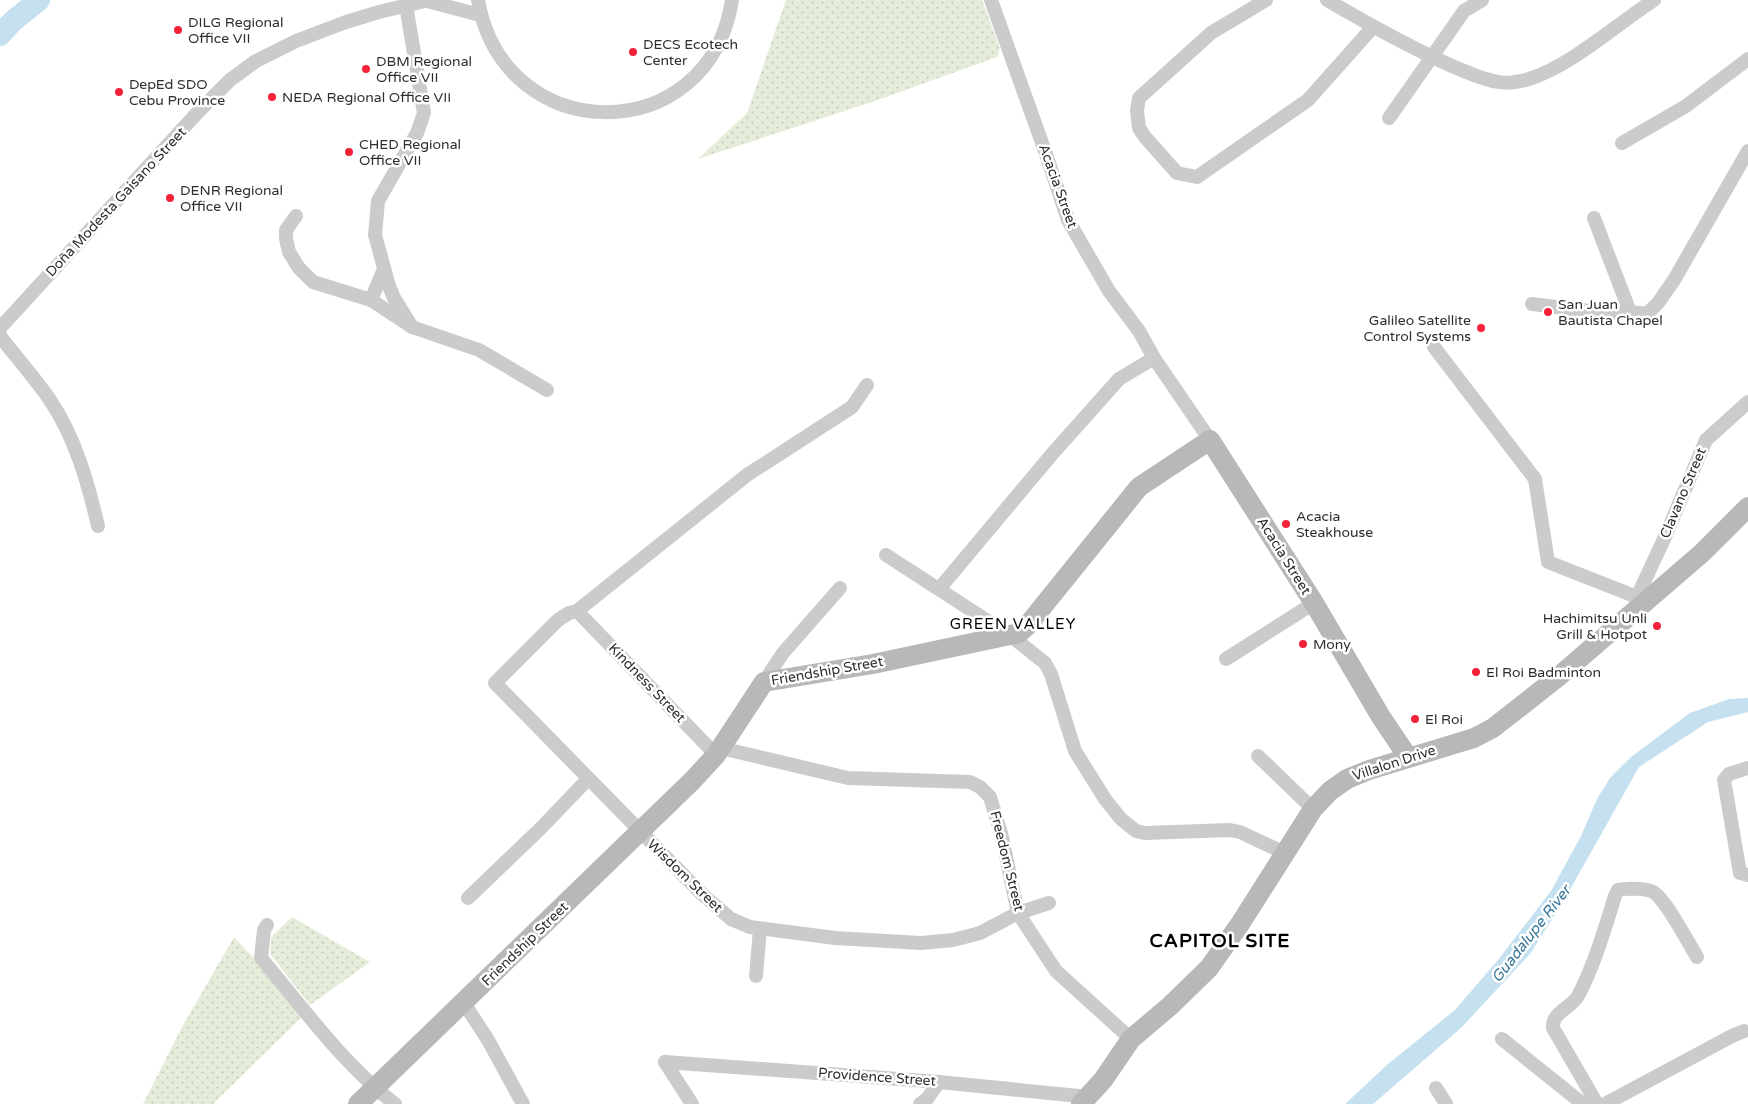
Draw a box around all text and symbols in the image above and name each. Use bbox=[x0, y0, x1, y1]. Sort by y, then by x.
place label: DILG Regional Office VII bbox=[188, 14, 283, 47]
marker: DILG Regional Office VII bbox=[172, 24, 184, 36]
place label: DECS Ecotech Center bbox=[643, 36, 738, 69]
marker: DECS Ecotech Center bbox=[627, 46, 639, 58]
place label: DBM Regional Office VII bbox=[376, 53, 472, 86]
marker: DBM Regional Office VII bbox=[360, 63, 372, 75]
place label: DepEd SDO Cebu Province bbox=[129, 76, 225, 109]
marker: DepEd SDO Cebu Province bbox=[113, 86, 125, 98]
place label: NEDA Regional Office VII bbox=[282, 89, 451, 106]
marker: NEDA Regional Office VII bbox=[266, 91, 278, 103]
street label: Doña Modesta Gaisano Street bbox=[42, 123, 190, 280]
place label: CHED Regional Office VII bbox=[359, 136, 461, 169]
street label: Acacia Street bbox=[1035, 142, 1081, 231]
marker: CHED Regional Office VII bbox=[343, 146, 355, 158]
place label: DENR Regional Office VII bbox=[180, 182, 283, 215]
marker: DENR Regional Office VII bbox=[164, 192, 176, 204]
place label: San Juan Bautista Chapel bbox=[1558, 296, 1663, 329]
marker: San Juan Bautista Chapel bbox=[1542, 306, 1554, 318]
place label: Galileo Satellite Control Systems bbox=[1363, 312, 1471, 345]
marker: Galileo Satellite Control Systems bbox=[1475, 322, 1487, 334]
street label: Clavano Street bbox=[1656, 445, 1710, 541]
place label: Acacia Steakhouse bbox=[1296, 508, 1373, 541]
street label: Acacia Street bbox=[1253, 514, 1315, 598]
marker: Acacia Steakhouse bbox=[1280, 518, 1292, 530]
place label: Hachimitsu Unli Grill & Hotpot bbox=[1543, 610, 1648, 643]
district label: GREEN VALLEY bbox=[950, 615, 1076, 633]
marker: Hachimitsu Unli Grill & Hotpot bbox=[1651, 620, 1663, 632]
place label: Mony bbox=[1313, 636, 1351, 653]
marker: Mony bbox=[1297, 638, 1309, 650]
street label: Kindness Street bbox=[605, 640, 690, 727]
street label: Friendship Street bbox=[770, 653, 885, 689]
place label: El Roi Badminton bbox=[1486, 664, 1601, 681]
marker: El Roi Badminton bbox=[1470, 666, 1482, 678]
place label: El Roi bbox=[1425, 711, 1463, 728]
marker: El Roi bbox=[1409, 713, 1421, 725]
street label: Villalon Drive bbox=[1350, 742, 1438, 784]
street label: Freedom Street bbox=[986, 809, 1028, 914]
street label: Wisdom Street bbox=[644, 836, 727, 917]
water label: Guadalupe River bbox=[1488, 880, 1576, 986]
street label: Friendship Street bbox=[478, 898, 572, 990]
district label: CAPITOL SITE bbox=[1150, 930, 1290, 952]
street label: Providence Street bbox=[818, 1064, 937, 1090]

